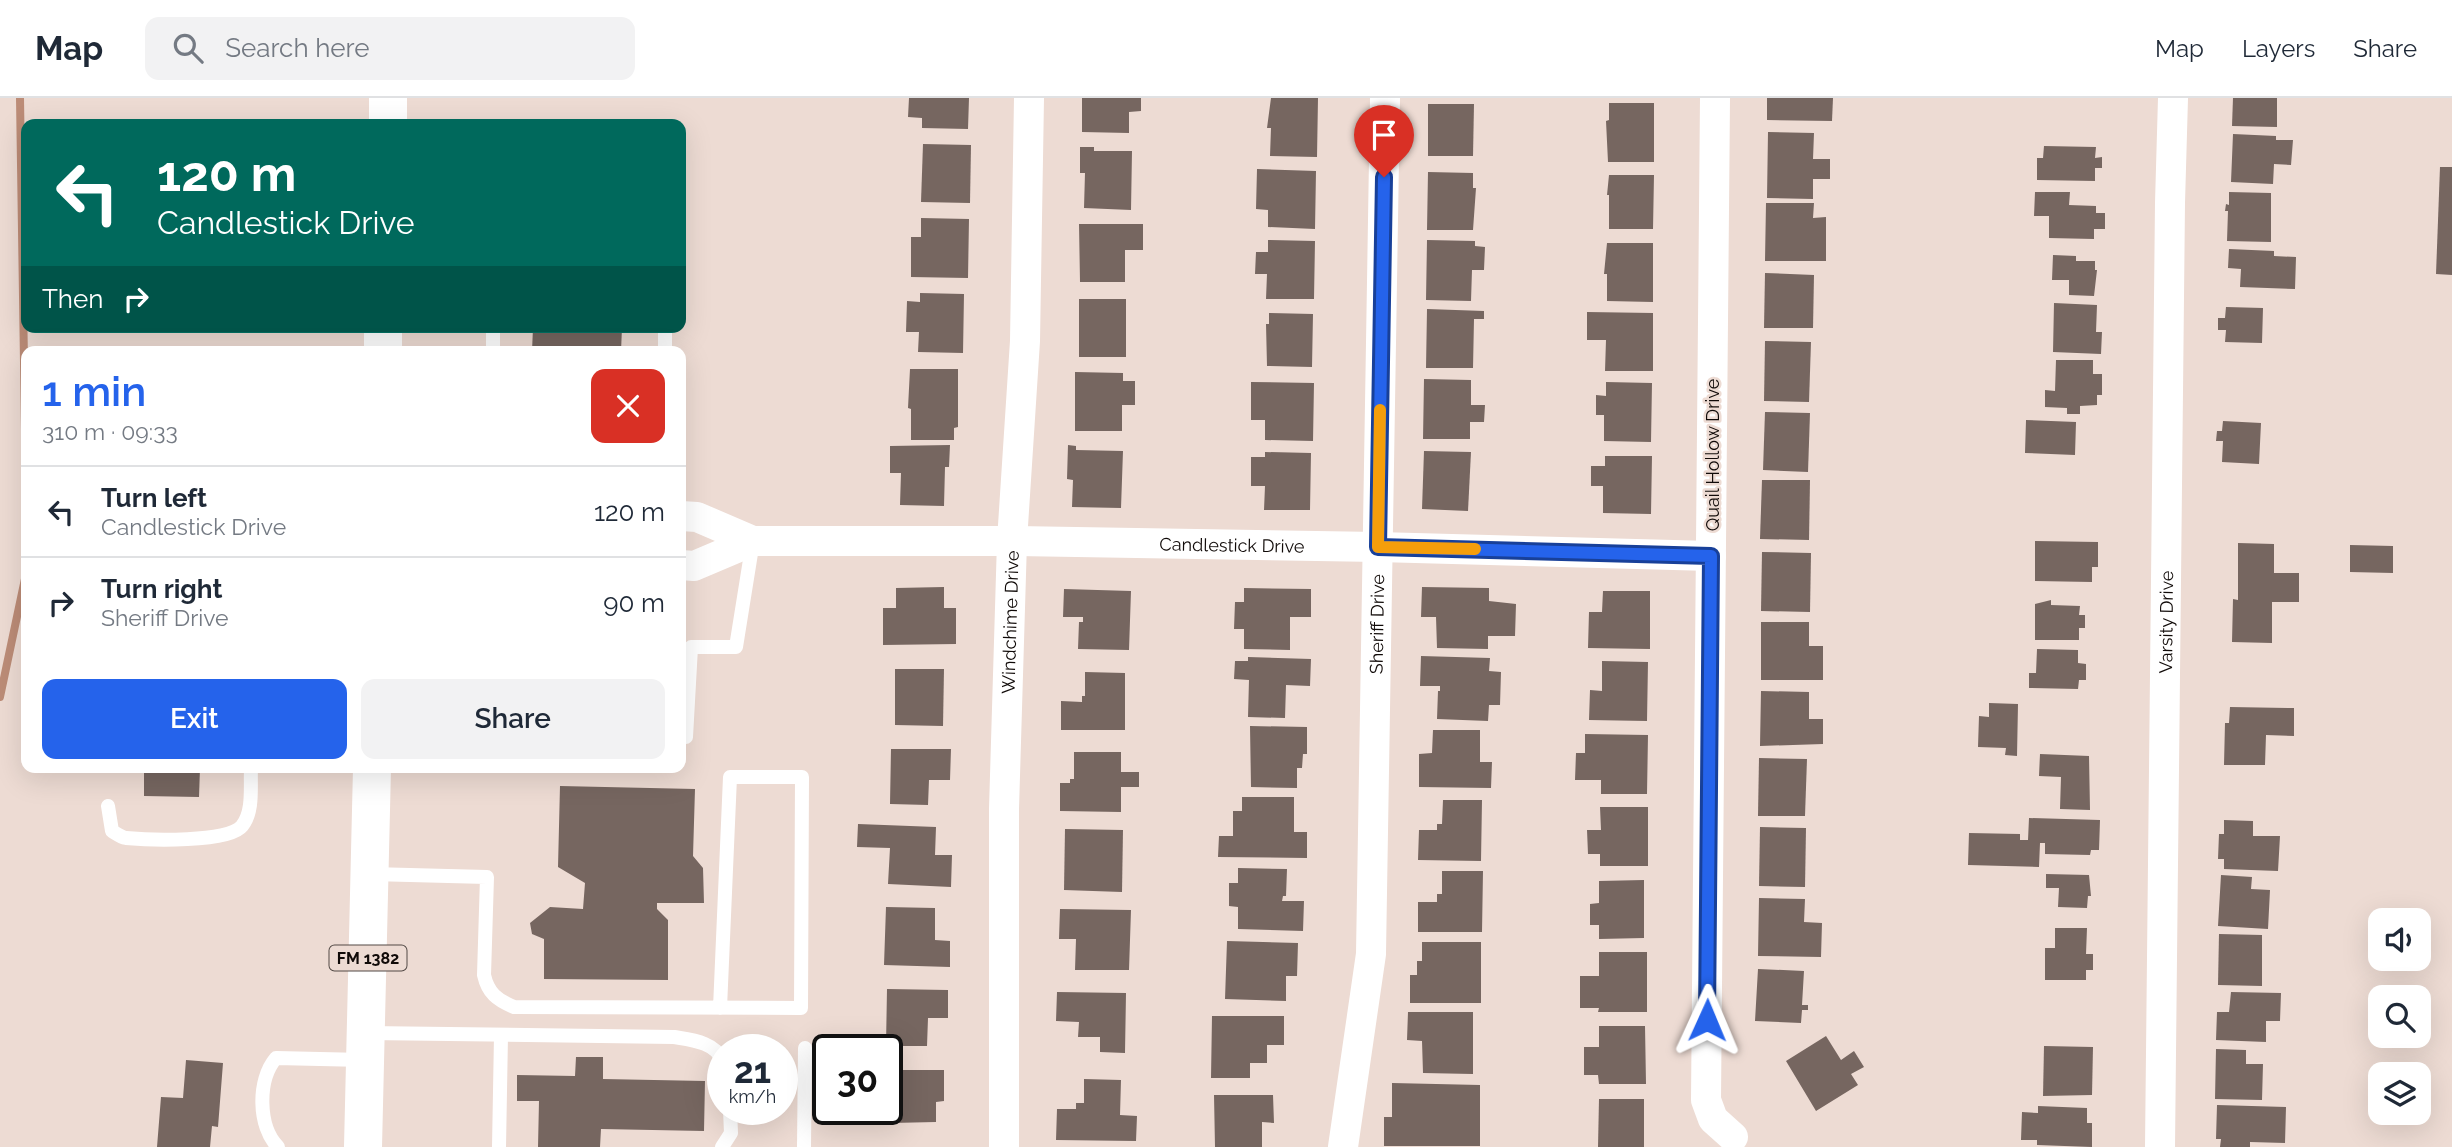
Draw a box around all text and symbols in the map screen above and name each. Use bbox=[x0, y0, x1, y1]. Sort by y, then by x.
search box bbox=[145, 17, 635, 80]
text: Map bbox=[35, 29, 103, 68]
icon: search bbox=[169, 29, 207, 67]
text: Search here bbox=[225, 33, 370, 63]
text: Map bbox=[2155, 34, 2204, 63]
text: Layers bbox=[2242, 34, 2315, 63]
text: Share bbox=[2353, 34, 2417, 63]
pin bbox=[1354, 105, 1414, 177]
icon: arrive bbox=[1365, 116, 1403, 154]
text: 120 m bbox=[157, 145, 296, 202]
icon: left bbox=[42, 147, 133, 238]
text: Candlestick Drive bbox=[157, 204, 415, 241]
icon: right bbox=[117, 280, 155, 318]
text: Then bbox=[42, 284, 103, 314]
text: 1 min bbox=[42, 367, 146, 416]
button: close bbox=[591, 369, 665, 443]
street label: Quail Hollow Drive bbox=[1702, 378, 1723, 531]
text: 310 m · 09:33 bbox=[42, 418, 178, 445]
text: Turn left bbox=[101, 483, 207, 513]
icon: left bbox=[42, 493, 80, 531]
text: 120 m bbox=[594, 497, 665, 527]
text: Candlestick Drive bbox=[101, 513, 286, 540]
street label: Candlestick Drive bbox=[1159, 533, 1305, 556]
street label: Windchime Drive bbox=[997, 550, 1022, 694]
street label: Varsity Drive bbox=[2155, 570, 2177, 674]
street label: Sheriff Drive bbox=[1365, 573, 1388, 674]
text: Turn right bbox=[101, 574, 222, 604]
icon: right bbox=[42, 584, 80, 622]
text: 90 m bbox=[603, 588, 665, 618]
text: Sheriff Drive bbox=[101, 604, 229, 631]
button: Exit bbox=[42, 679, 347, 759]
button: Share bbox=[361, 679, 665, 759]
map controls bbox=[2368, 908, 2431, 1125]
button: sound bbox=[2368, 908, 2431, 971]
road number: FM 1382 bbox=[330, 946, 406, 971]
position arrow bbox=[1670, 983, 1744, 1057]
button: search bbox=[2368, 985, 2431, 1048]
speed limit sign: 30 bbox=[812, 1034, 903, 1125]
text: 21 bbox=[734, 1050, 771, 1091]
button: layers bbox=[2368, 1062, 2431, 1125]
text: km/h bbox=[729, 1086, 776, 1107]

